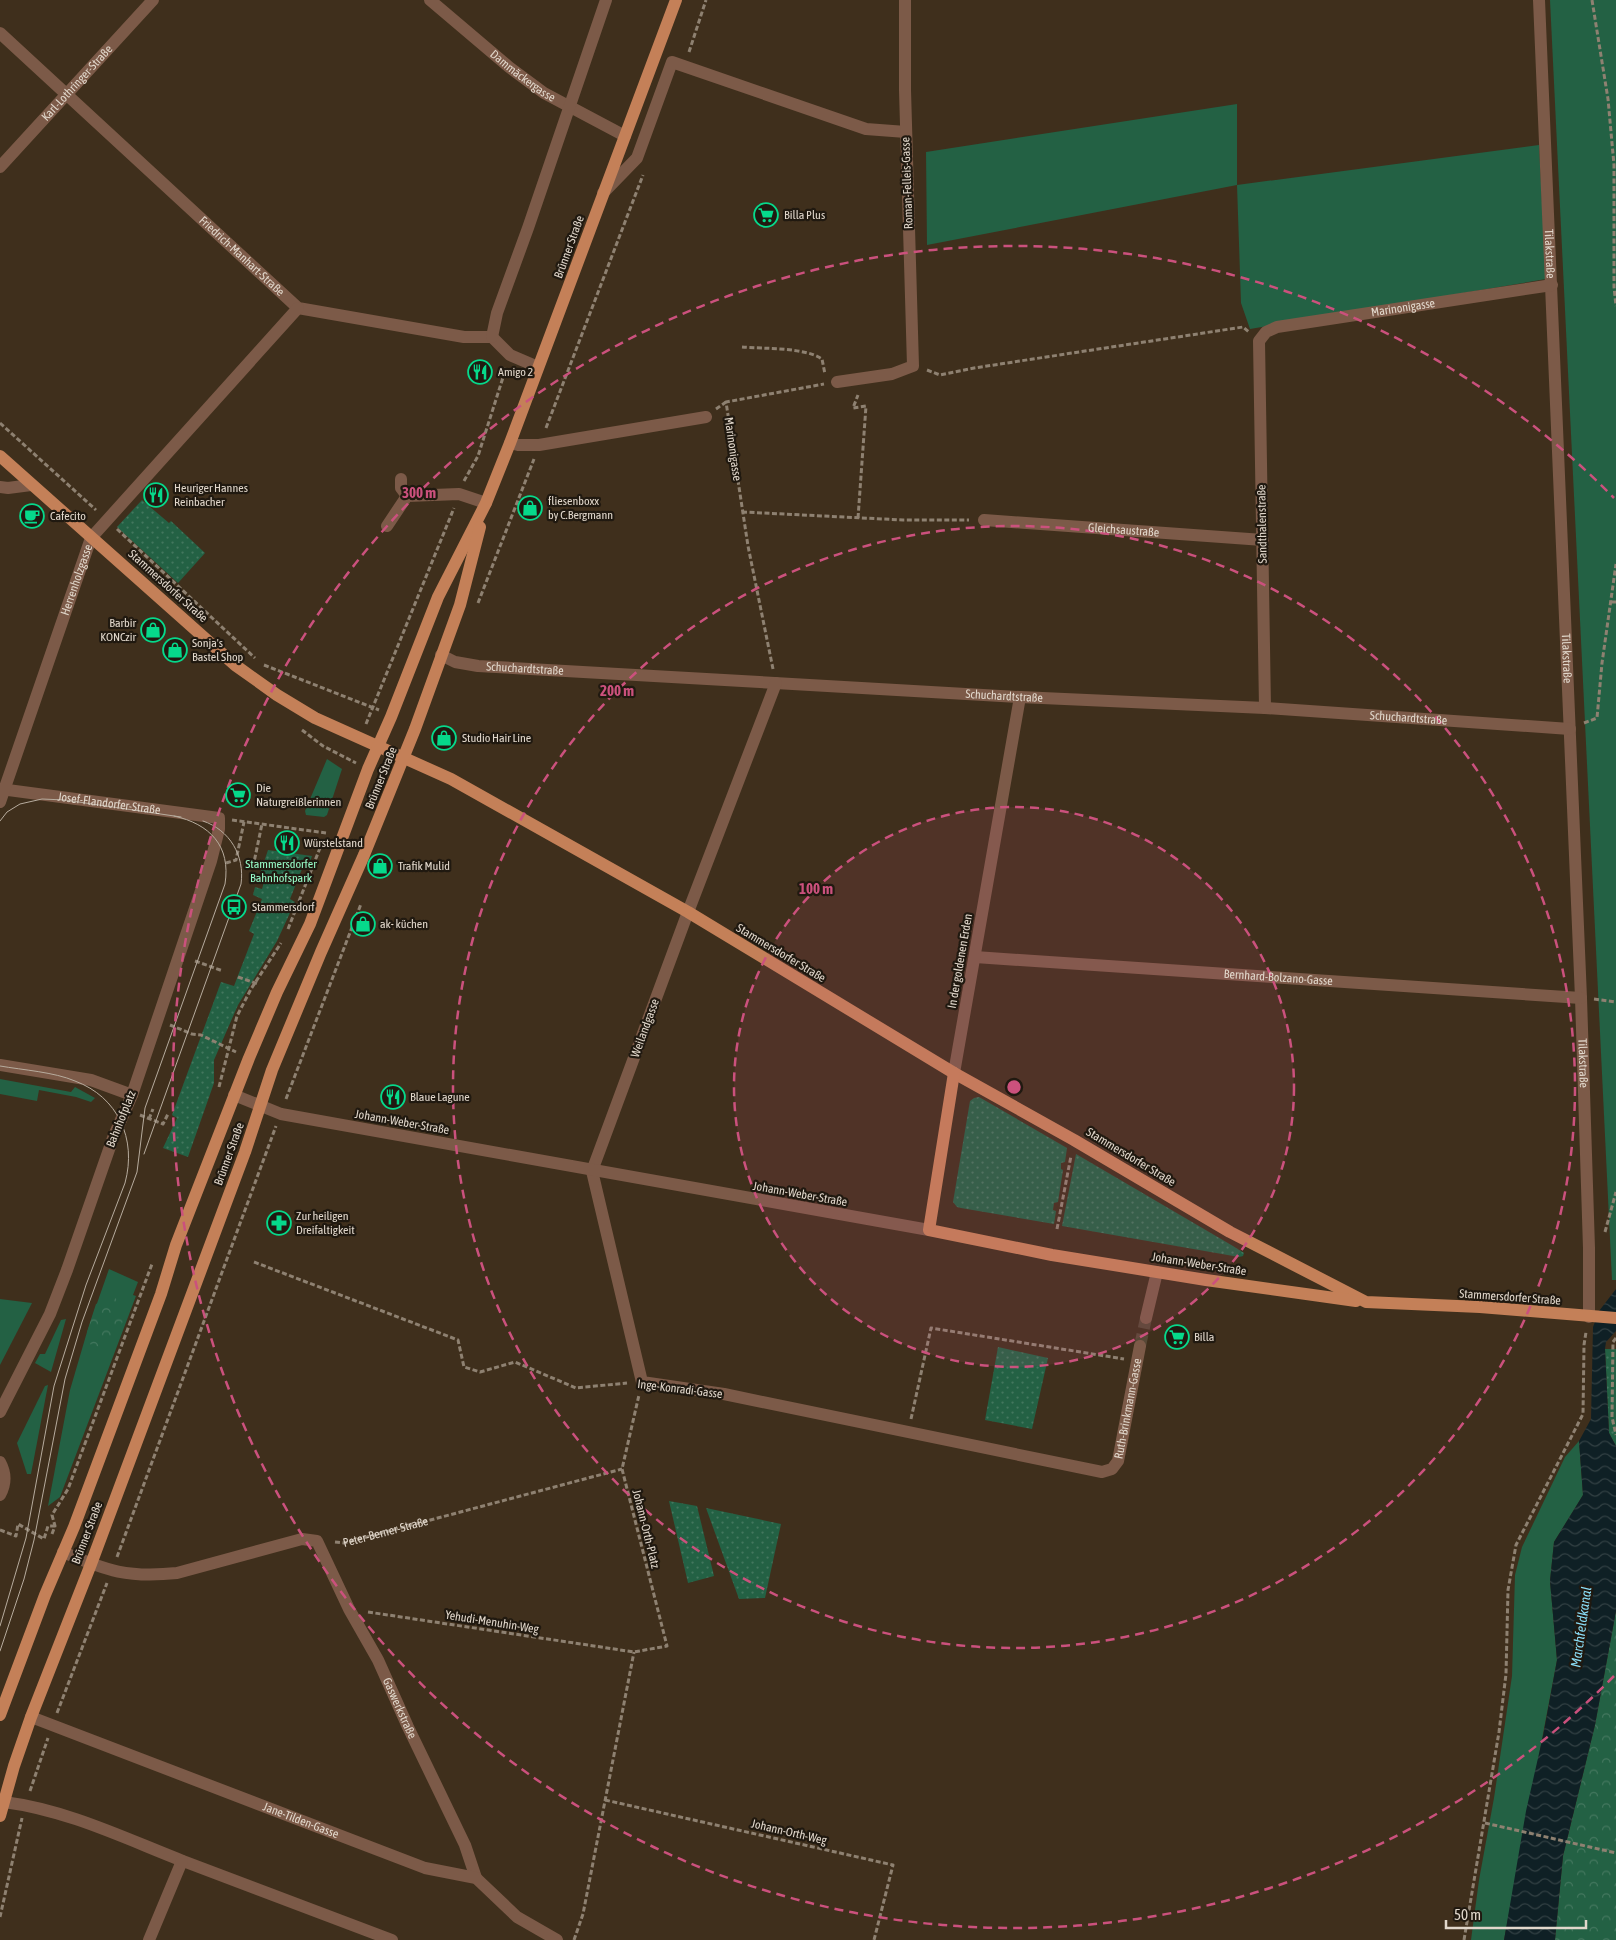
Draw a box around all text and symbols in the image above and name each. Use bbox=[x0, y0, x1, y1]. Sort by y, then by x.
street label: Karl-Lothringer-Straße bbox=[39, 42, 115, 124]
street label: Dammäckergasse bbox=[487, 47, 558, 105]
street label: Roman-Felleis-Gasse bbox=[898, 137, 916, 229]
supermarket icon: Billa Plus bbox=[753, 202, 779, 228]
place label: Billa Plus bbox=[784, 208, 825, 222]
street label: Friedrich-Manhart-Straße bbox=[196, 213, 287, 299]
street label: Brünner Straße bbox=[551, 214, 587, 280]
street label: Tilakstraße bbox=[1542, 229, 1558, 279]
street label: Marinonigasse bbox=[1370, 296, 1436, 320]
restaurant icon: Amigo 2 bbox=[467, 359, 493, 385]
place label: Amigo 2 bbox=[498, 365, 533, 379]
street label: Marinonigasse bbox=[722, 416, 744, 482]
place label: Heuriger Hannes Reinbacher bbox=[174, 481, 248, 509]
restaurant icon: Heuriger Hannes Reinbacher bbox=[143, 482, 169, 508]
text: 300 m bbox=[402, 484, 436, 501]
street label: Sandthalenstraße bbox=[1254, 484, 1270, 564]
place label: fliesenboxx by C.Bergmann bbox=[548, 494, 613, 522]
shop icon: fliesenboxx by C.Bergmann bbox=[517, 495, 543, 521]
cafe icon: Cafecito bbox=[19, 503, 45, 529]
place label: Cafecito bbox=[50, 509, 86, 523]
street label: Gleichsaustraße bbox=[1088, 520, 1160, 540]
street label: Herrenholzgasse bbox=[58, 542, 95, 617]
street label: Stammersdorfer Straße bbox=[126, 547, 210, 625]
place label: Barbir KONCzir bbox=[100, 616, 136, 644]
shop icon: Barbir KONCzir bbox=[140, 617, 166, 643]
street label: Tilakstraße bbox=[1559, 633, 1575, 683]
place label: Sonja's Bastel Shop bbox=[192, 636, 244, 664]
shop icon: Sonja's Bastel Shop bbox=[162, 637, 188, 663]
street label: Schuchardtstraße bbox=[486, 659, 564, 678]
text: 200 m bbox=[600, 682, 634, 699]
street label: Schuchardtstraße bbox=[965, 687, 1043, 705]
street label: Schuchardtstraße bbox=[1369, 708, 1448, 728]
shop icon: Studio Hair Line bbox=[431, 725, 457, 751]
place label: Studio Hair Line bbox=[462, 731, 531, 745]
street label: Brünner Straße bbox=[362, 745, 400, 811]
place label: Die Naturgreißlerinnen bbox=[256, 781, 341, 809]
supermarket icon: Die Naturgreißlerinnen bbox=[225, 782, 251, 808]
street label: Josef-Flandorfer-Straße bbox=[57, 790, 161, 817]
restaurant icon: Würstelstand bbox=[274, 830, 300, 856]
place label: Würstelstand bbox=[304, 836, 363, 850]
shop icon: Trafik Mulid bbox=[367, 853, 393, 879]
park label: Stammersdorfer Bahnhofspark bbox=[245, 857, 317, 885]
place label: Trafik Mulid bbox=[398, 859, 450, 873]
text: 100 m bbox=[799, 880, 833, 897]
bus stop icon: Stammersdorf bbox=[221, 894, 247, 920]
place label: Stammersdorf bbox=[252, 900, 315, 914]
shop icon: ak- küchen bbox=[350, 911, 376, 937]
street label: In der goldenen Erden bbox=[945, 913, 975, 1009]
place label: ak- küchen bbox=[380, 917, 428, 931]
street label: Stammersdorfer Straße bbox=[734, 921, 828, 985]
street label: Bernhard-Bolzano-Gasse bbox=[1223, 967, 1333, 988]
street label: Weilandgasse bbox=[628, 997, 662, 1059]
street label: Tilakstraße bbox=[1575, 1038, 1591, 1088]
centre of rings bbox=[1005, 1078, 1023, 1096]
restaurant icon: Blaue Lagune bbox=[380, 1084, 406, 1110]
street label: Bahnhofplatz bbox=[103, 1088, 139, 1149]
place label: Blaue Lagune bbox=[410, 1090, 470, 1104]
street label: Johann-Weber-Straße bbox=[354, 1107, 450, 1137]
street label: Brünner Straße bbox=[211, 1121, 247, 1187]
street label: Stammersdorfer Straße bbox=[1084, 1125, 1178, 1189]
street label: Johann-Weber-Straße bbox=[752, 1179, 848, 1209]
place label: Zur heiligen Dreifaltigkeit bbox=[296, 1209, 355, 1237]
pharmacy icon: Zur heiligen Dreifaltigkeit bbox=[266, 1210, 292, 1236]
street label: Johann-Weber-Straße bbox=[1151, 1250, 1247, 1278]
street label: Stammersdorfer Straße bbox=[1459, 1286, 1561, 1308]
supermarket icon: Billa bbox=[1164, 1324, 1190, 1350]
place label: Billa bbox=[1194, 1330, 1214, 1344]
street label: Ruth-Brinkmann-Gasse bbox=[1112, 1357, 1144, 1460]
street label: Inge-Konradi-Gasse bbox=[637, 1377, 723, 1401]
street label: Johann-Orth-Platz bbox=[629, 1488, 663, 1570]
street label: Brünner Straße bbox=[69, 1500, 105, 1566]
street label: Peter-Berner-Straße bbox=[341, 1514, 430, 1550]
water label: Marchfeldkanal bbox=[1567, 1585, 1595, 1668]
street label: Yehudi-Menuhin-Weg bbox=[444, 1608, 541, 1636]
street label: Gaswerkstraße bbox=[380, 1676, 420, 1741]
street label: Jane-Tilden-Gasse bbox=[261, 1800, 341, 1841]
street label: Johann-Orth-Weg bbox=[750, 1816, 829, 1848]
scale bar bbox=[1446, 1898, 1586, 1930]
text: 50 m bbox=[1454, 1906, 1481, 1923]

